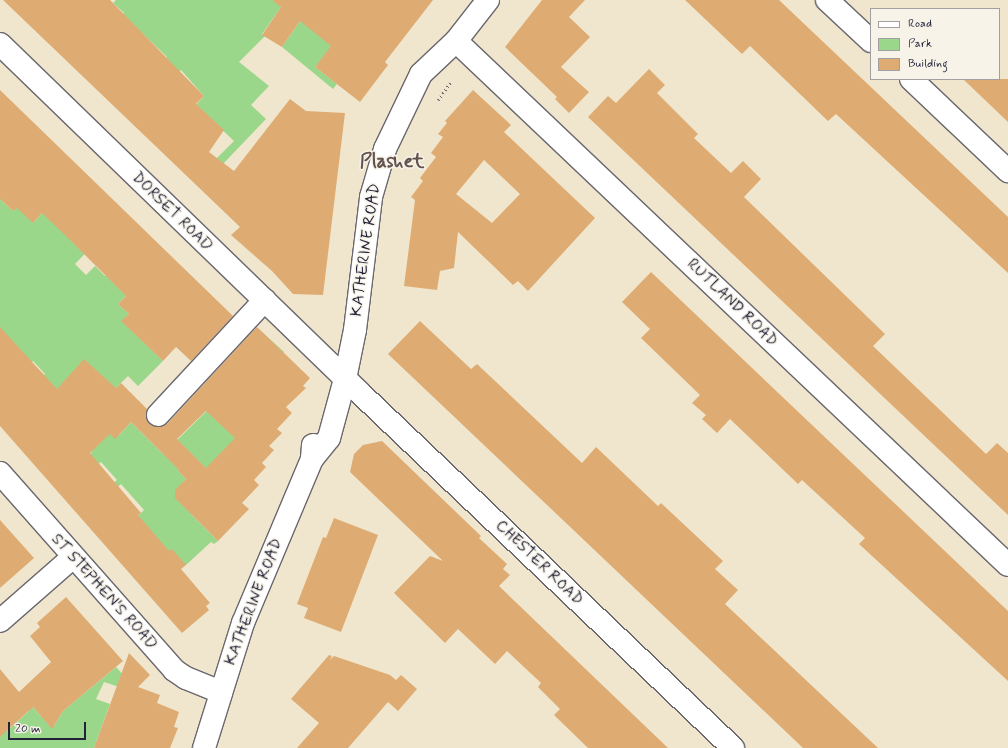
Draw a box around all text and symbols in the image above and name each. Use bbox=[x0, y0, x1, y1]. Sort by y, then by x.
legend bbox=[870, 8, 1000, 80]
text: Road bbox=[908, 16, 932, 32]
text: Park bbox=[908, 36, 932, 52]
text: Building bbox=[908, 56, 948, 72]
district label: Plashet bbox=[360, 149, 424, 173]
street label: DORSET ROAD bbox=[128, 169, 216, 255]
street label: KATHERINE ROAD bbox=[347, 183, 385, 317]
street label: RUTLAND ROAD bbox=[683, 256, 781, 350]
street label: CHESTER ROAD bbox=[492, 517, 586, 609]
street label: ST STEPHEN'S ROAD bbox=[46, 529, 162, 655]
street label: KATHERINE ROAD bbox=[221, 537, 287, 667]
scale bar bbox=[10, 714, 88, 740]
text: 20 m bbox=[15, 721, 41, 737]

